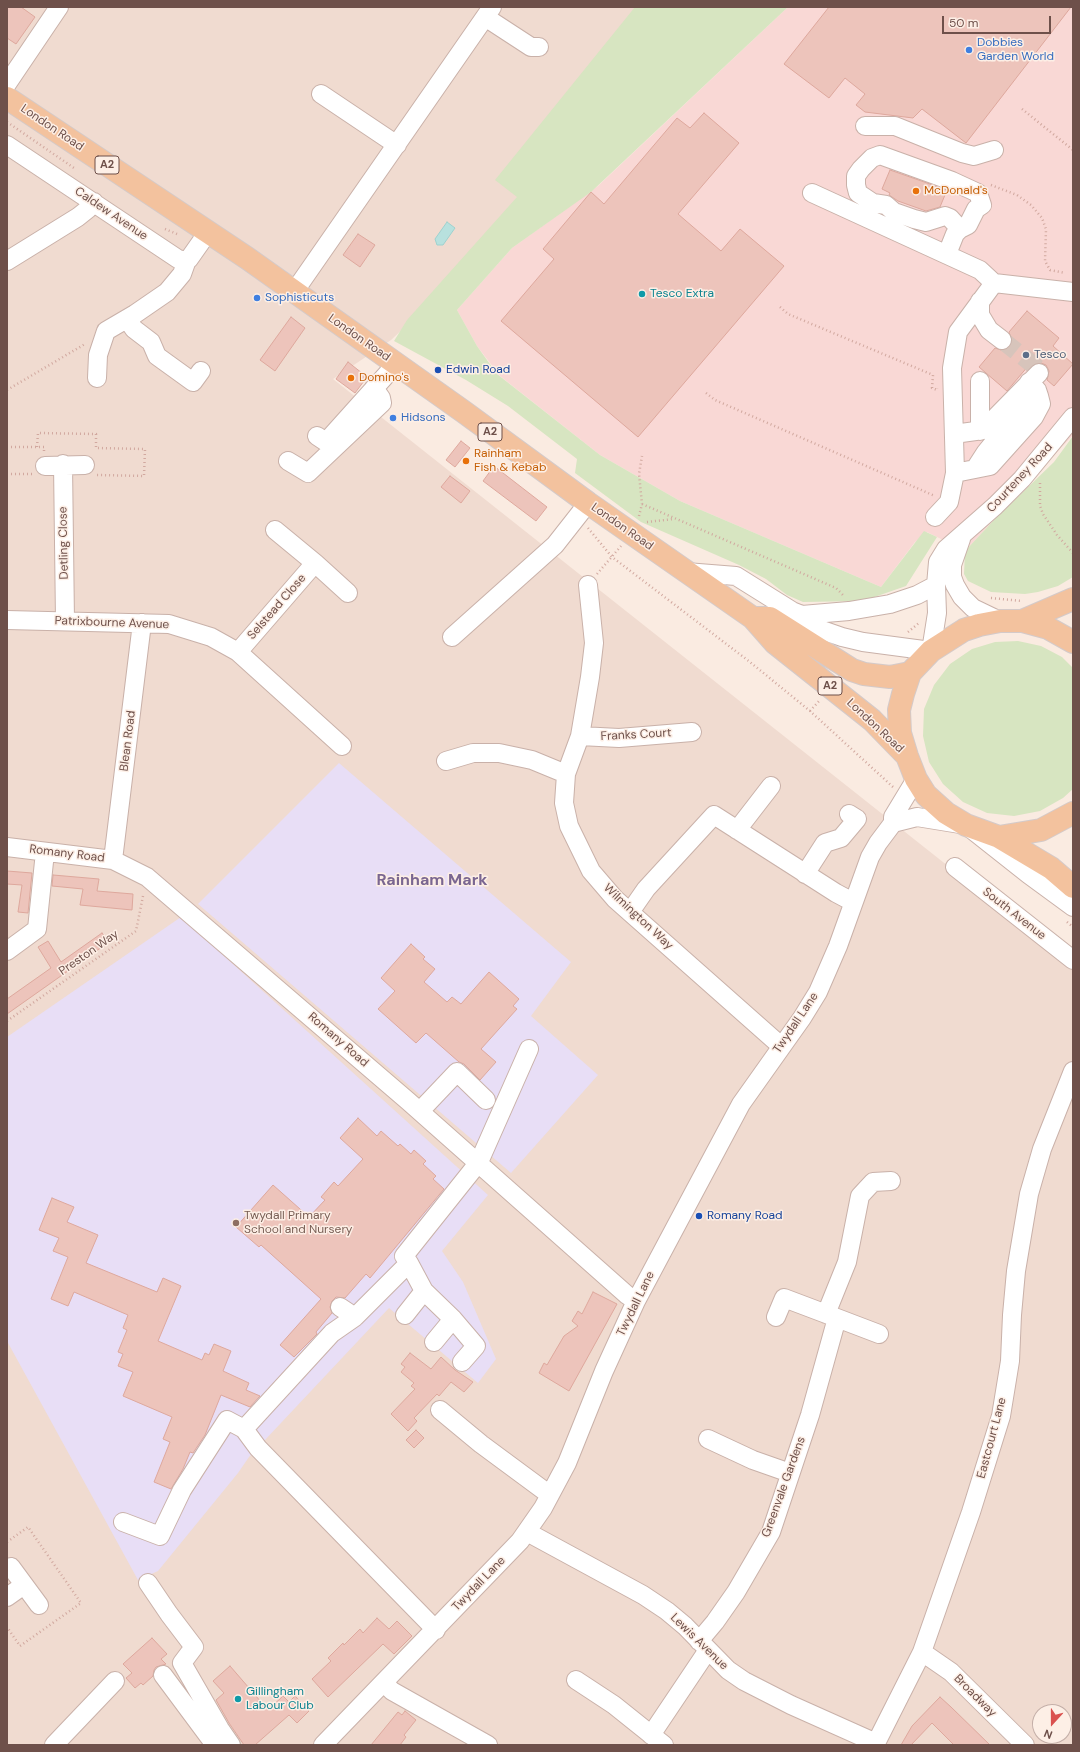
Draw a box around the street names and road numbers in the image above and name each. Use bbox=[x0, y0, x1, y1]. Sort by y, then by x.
street label: London Road bbox=[18, 102, 86, 154]
road number: A2 bbox=[95, 156, 119, 174]
street label: Caldew Avenue bbox=[72, 184, 150, 244]
street label: London Road bbox=[325, 311, 393, 365]
road number: A2 bbox=[478, 423, 502, 441]
street label: Courteney Road bbox=[984, 440, 1056, 516]
street label: London Road bbox=[588, 500, 656, 554]
street label: Detling Close bbox=[56, 506, 72, 580]
street label: Selstead Close bbox=[245, 571, 309, 643]
street label: Patrixbourne Avenue bbox=[54, 614, 170, 632]
road number: A2 bbox=[818, 677, 842, 695]
street label: London Road bbox=[843, 696, 907, 756]
street label: Blean Road bbox=[117, 710, 139, 772]
street label: Franks Court bbox=[600, 726, 672, 744]
street label: Romany Road bbox=[29, 842, 105, 866]
street label: Wilmington Way bbox=[600, 881, 676, 953]
street label: South Avenue bbox=[979, 885, 1049, 943]
street label: Preston Way bbox=[56, 927, 122, 979]
street label: Twydall Lane bbox=[770, 990, 822, 1056]
street label: Romany Road bbox=[305, 1010, 371, 1070]
street label: Twydall Lane bbox=[614, 1269, 658, 1339]
street label: Eastcourt Lane bbox=[974, 1396, 1010, 1480]
street label: Greenvale Gardens bbox=[759, 1435, 809, 1539]
street label: Twydall Lane bbox=[449, 1554, 509, 1614]
street label: Lewis Avenue bbox=[667, 1611, 731, 1673]
street label: Broadway bbox=[951, 1672, 999, 1720]

